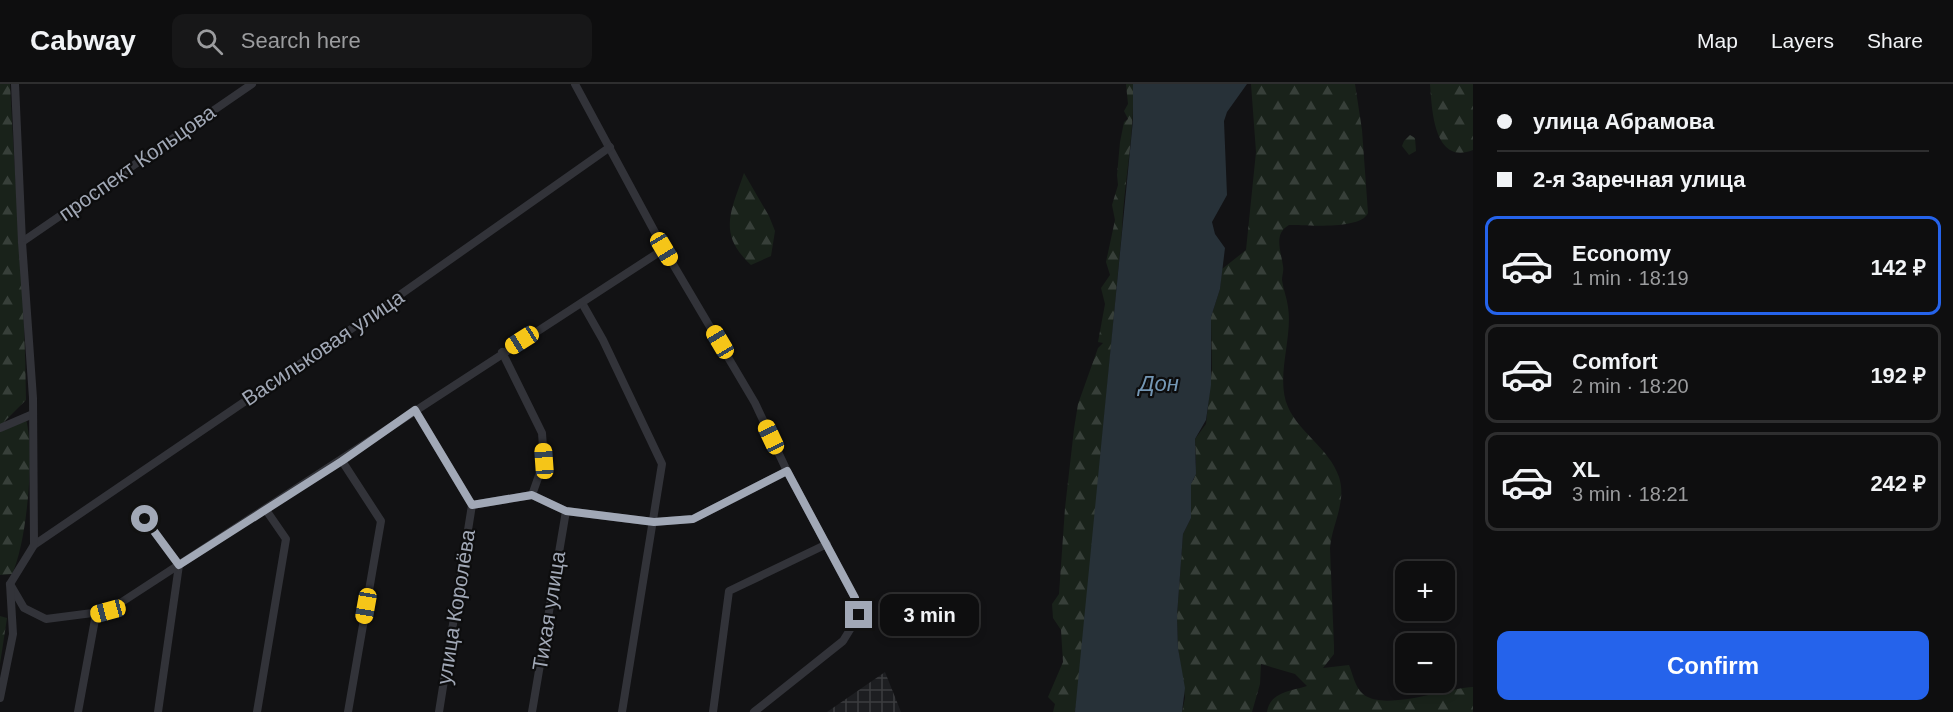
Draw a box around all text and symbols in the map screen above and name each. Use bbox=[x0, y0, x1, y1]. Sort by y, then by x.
search box bbox=[172, 14, 592, 68]
text: Cabway bbox=[30, 25, 136, 56]
icon: search bbox=[193, 25, 226, 58]
text: Search here bbox=[241, 28, 361, 53]
text: Map bbox=[1697, 29, 1738, 52]
text: Layers bbox=[1771, 29, 1834, 52]
text: Share bbox=[1867, 29, 1923, 52]
street label: проспект Кольцова bbox=[54, 100, 220, 225]
text: улица Абрамова bbox=[1533, 109, 1714, 134]
text: 2-я Заречная улица bbox=[1533, 167, 1745, 192]
car bbox=[647, 229, 681, 269]
icon: car bbox=[1500, 239, 1554, 293]
text: Economy bbox=[1572, 241, 1671, 266]
text: 142 ₽ bbox=[1870, 255, 1926, 280]
text: 1 min · 18:19 bbox=[1572, 267, 1689, 289]
street label: Васильковая улица bbox=[238, 285, 408, 410]
car bbox=[703, 322, 737, 362]
car bbox=[502, 323, 542, 357]
icon: car bbox=[1500, 347, 1554, 401]
text: Comfort bbox=[1572, 349, 1658, 374]
text: 192 ₽ bbox=[1870, 363, 1926, 388]
water label: Дон bbox=[1136, 371, 1179, 396]
text: 2 min · 18:20 bbox=[1572, 375, 1689, 397]
car bbox=[755, 417, 787, 457]
car bbox=[534, 442, 554, 480]
icon: car bbox=[1500, 455, 1554, 509]
text: XL bbox=[1572, 457, 1600, 482]
text: 242 ₽ bbox=[1870, 471, 1926, 496]
text: 3 min · 18:21 bbox=[1572, 483, 1689, 505]
route start bbox=[131, 505, 158, 532]
street label: улица Королёва bbox=[432, 527, 479, 686]
street label: Тихая улица bbox=[528, 549, 569, 672]
map controls bbox=[1395, 561, 1455, 693]
button: + bbox=[1395, 561, 1455, 621]
car bbox=[354, 587, 378, 625]
callout: 3 min bbox=[880, 594, 979, 636]
car bbox=[88, 598, 128, 624]
route end bbox=[845, 601, 872, 628]
text: 3 min bbox=[903, 604, 956, 626]
button: Confirm bbox=[1497, 631, 1929, 700]
button: − bbox=[1395, 633, 1455, 693]

